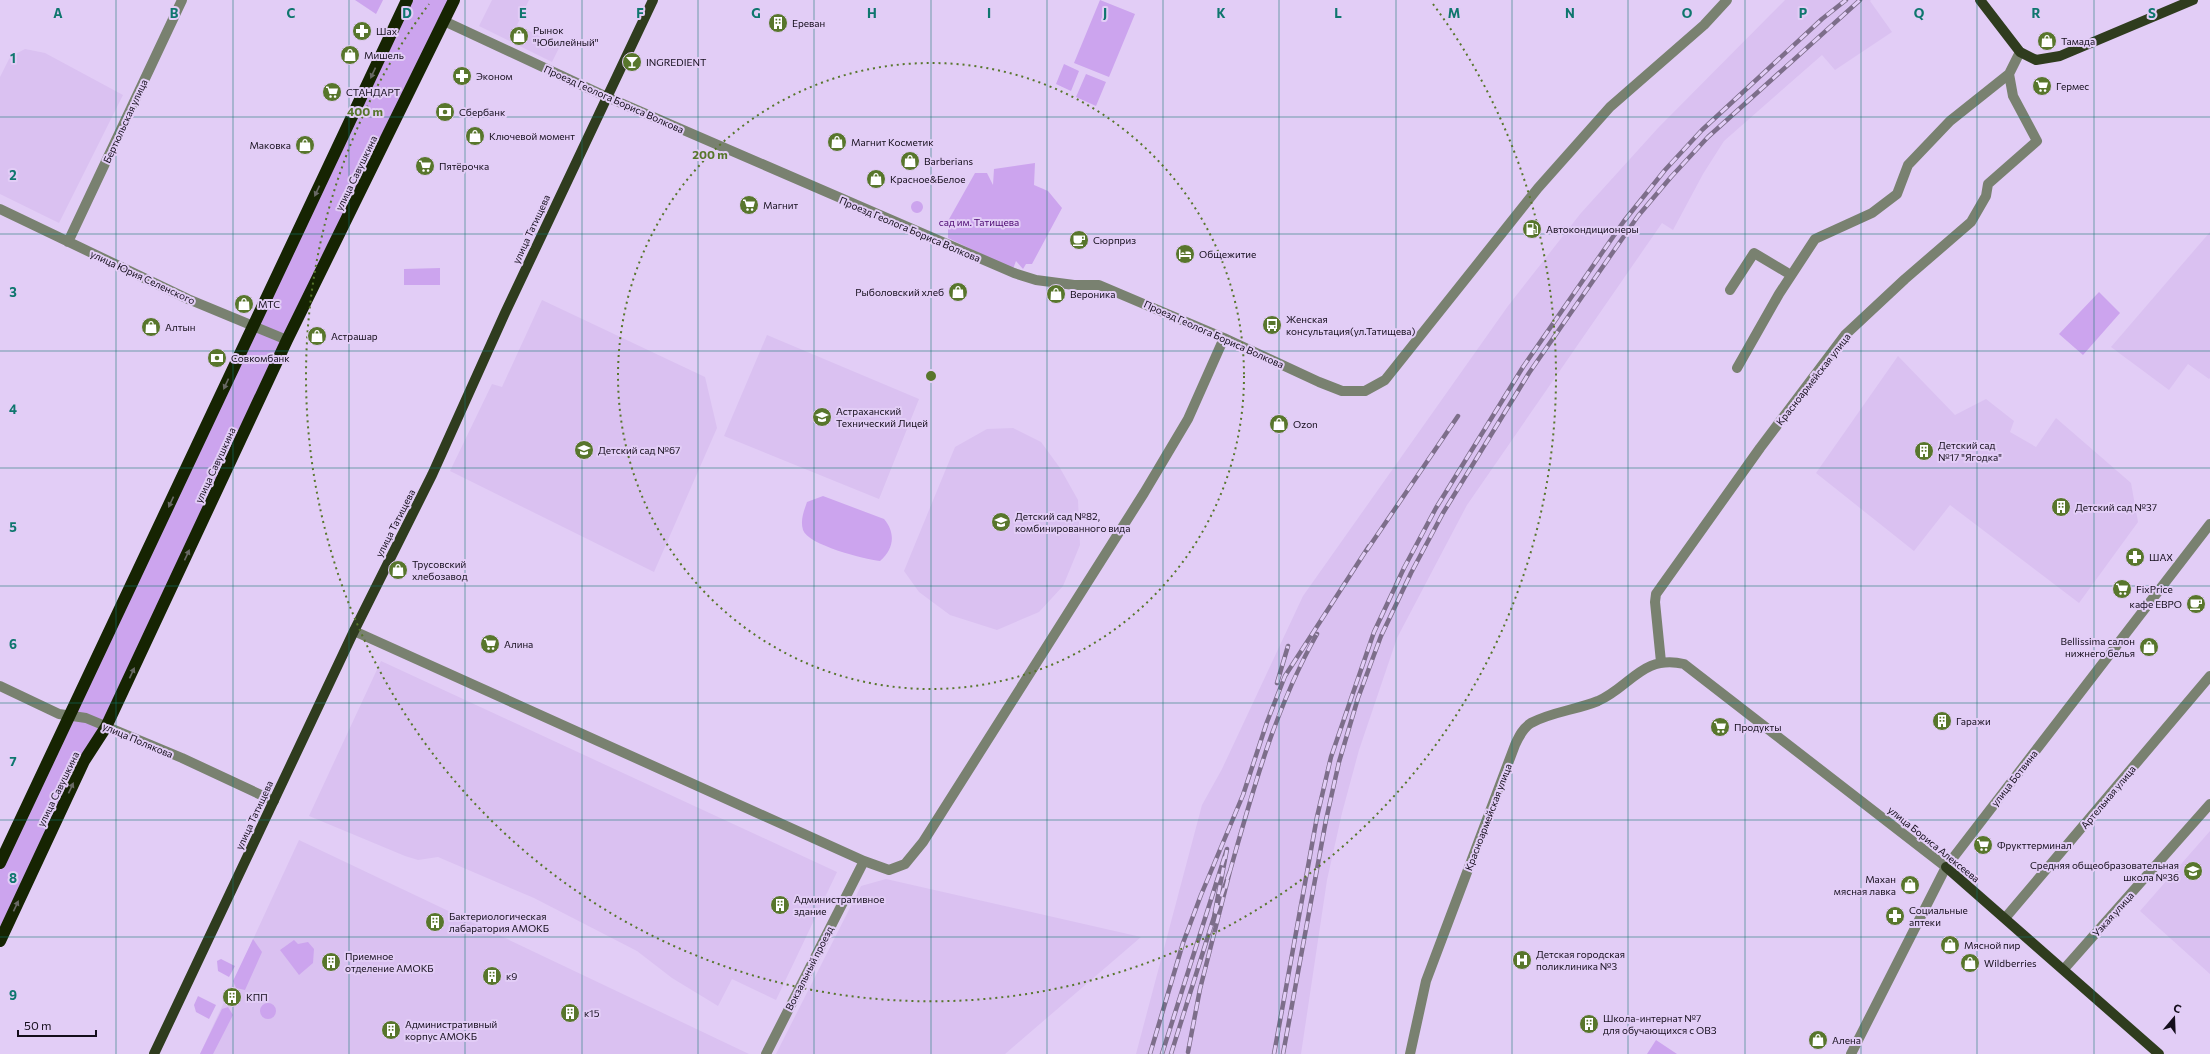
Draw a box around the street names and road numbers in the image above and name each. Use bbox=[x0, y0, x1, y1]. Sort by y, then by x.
street label: Проезд Геолога Бориса Волкова bbox=[542, 63, 686, 135]
street label: Бертюльская улица bbox=[100, 77, 150, 165]
street label: улица Савушкина bbox=[333, 134, 379, 212]
street label: улица Татищева bbox=[510, 193, 552, 265]
street label: Проезд Геолога Бориса Волкова bbox=[838, 194, 982, 264]
street label: улица Юрия Селенского bbox=[89, 247, 197, 307]
street label: Проезд Геолога Бориса Волкова bbox=[1142, 298, 1286, 370]
street label: Красноармейская улица bbox=[1773, 331, 1853, 427]
street label: улица Савушкина bbox=[192, 425, 238, 505]
street label: улица Татищева bbox=[373, 487, 417, 559]
street label: улица Полякова bbox=[101, 720, 175, 760]
street label: улица Ботвина bbox=[1988, 747, 2040, 809]
street label: улица Савушкина bbox=[35, 750, 81, 828]
street label: Красноармейская улица bbox=[1462, 762, 1514, 872]
street label: Артельная улица bbox=[2078, 763, 2138, 831]
street label: улица Татищева bbox=[233, 779, 275, 851]
street label: улица Бориса Алексеева bbox=[1886, 803, 1982, 885]
street label: Узкая улица bbox=[2090, 889, 2136, 939]
street label: Вокзальный проезд bbox=[783, 924, 835, 1012]

